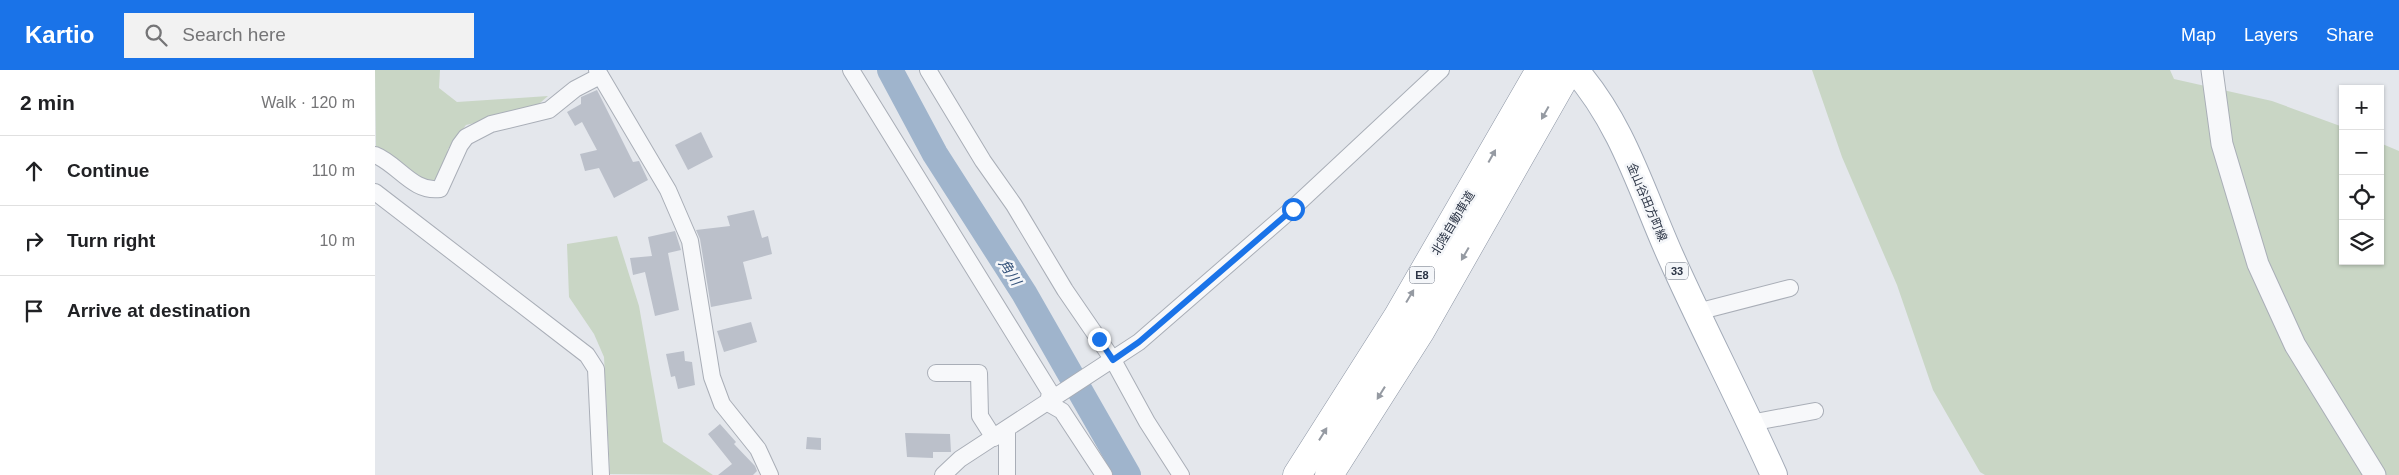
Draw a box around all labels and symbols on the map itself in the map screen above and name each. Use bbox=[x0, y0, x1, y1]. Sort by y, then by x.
one-way arrow bbox=[1541, 106, 1550, 119]
one-way arrow bbox=[1488, 149, 1496, 164]
street label: 金山谷田方町線 bbox=[1624, 161, 1670, 243]
street label: 北陸自動車道 bbox=[1428, 189, 1478, 257]
route start bbox=[1282, 198, 1305, 221]
one-way arrow bbox=[1460, 247, 1469, 260]
water label: 角川 bbox=[996, 256, 1025, 290]
road number: 33 bbox=[1666, 262, 1688, 280]
road number: E8 bbox=[1409, 266, 1435, 284]
one-way arrow bbox=[1405, 290, 1414, 303]
route end bbox=[1088, 328, 1111, 351]
one-way arrow bbox=[1376, 386, 1386, 399]
one-way arrow bbox=[1318, 427, 1328, 440]

